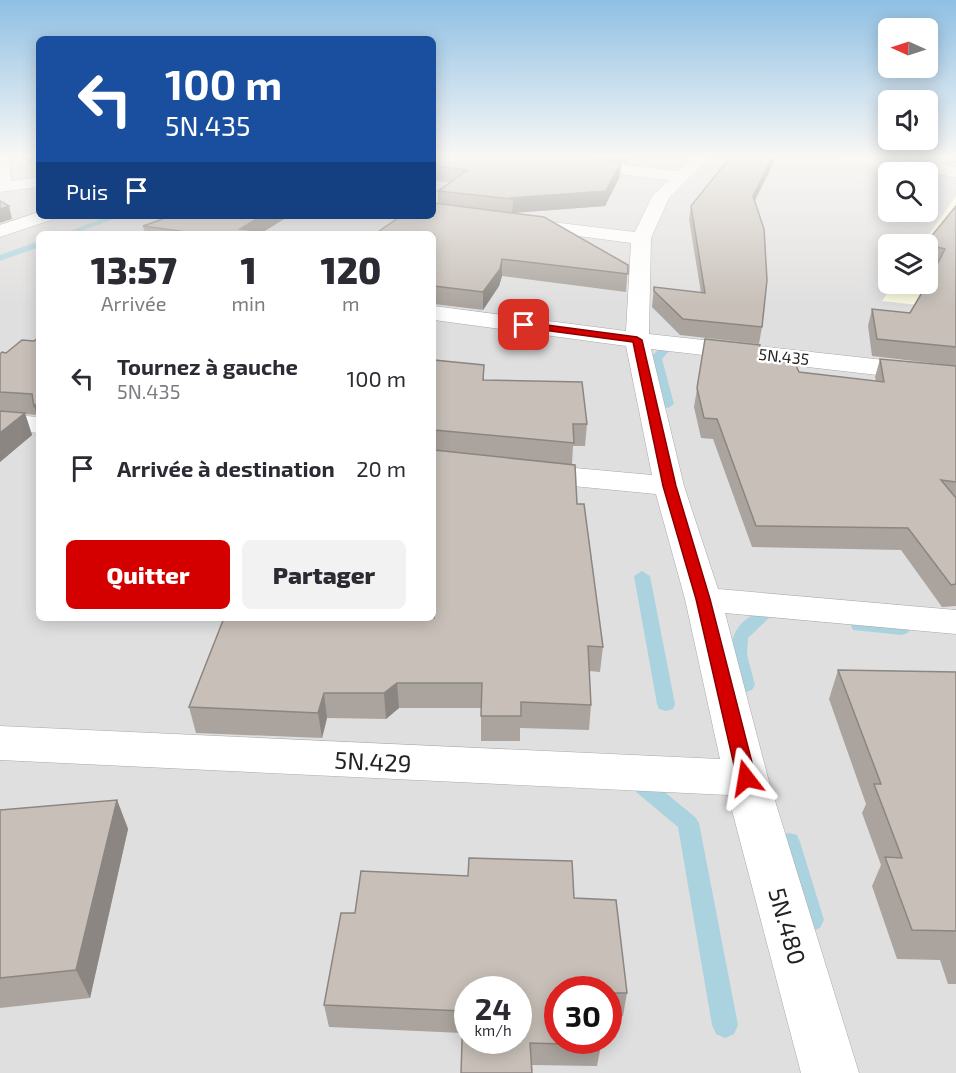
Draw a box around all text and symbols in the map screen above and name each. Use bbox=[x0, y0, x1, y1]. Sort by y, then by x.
north arrow bbox=[878, 18, 938, 78]
map controls bbox=[878, 18, 938, 294]
text: 100 m bbox=[165, 58, 282, 108]
icon: left bbox=[66, 60, 144, 138]
button: sound bbox=[878, 90, 938, 150]
text: 5N.435 bbox=[165, 109, 251, 141]
button: search bbox=[878, 162, 938, 222]
icon: arrive bbox=[120, 174, 153, 207]
text: Puis bbox=[66, 178, 108, 204]
button: layers bbox=[878, 234, 938, 294]
text: 13:57 bbox=[91, 248, 177, 291]
text: 1 bbox=[240, 248, 257, 291]
text: 120 bbox=[320, 248, 381, 291]
text: Arrivée bbox=[101, 291, 166, 315]
text: min bbox=[232, 291, 266, 315]
text: m bbox=[342, 291, 360, 315]
pin bbox=[498, 299, 549, 350]
icon: arrive bbox=[507, 308, 540, 341]
street label: 5N.435 bbox=[758, 344, 810, 368]
text: Tournez à gauche bbox=[117, 353, 298, 379]
icon: left bbox=[66, 362, 99, 395]
text: 100 m bbox=[347, 365, 406, 391]
text: 5N.435 bbox=[117, 379, 180, 403]
icon: arrive bbox=[66, 452, 99, 485]
text: Arrivée à destination bbox=[117, 455, 335, 481]
text: 20 m bbox=[356, 455, 406, 481]
button: Quitter bbox=[66, 540, 230, 609]
button: Partager bbox=[242, 540, 406, 609]
street label: 5N.429 bbox=[334, 745, 412, 777]
position arrow bbox=[714, 746, 778, 810]
street label: 5N.480 bbox=[763, 884, 813, 968]
speed limit sign: 30 bbox=[544, 976, 622, 1054]
text: 24 bbox=[475, 990, 511, 1026]
text: km/h bbox=[474, 1021, 512, 1039]

